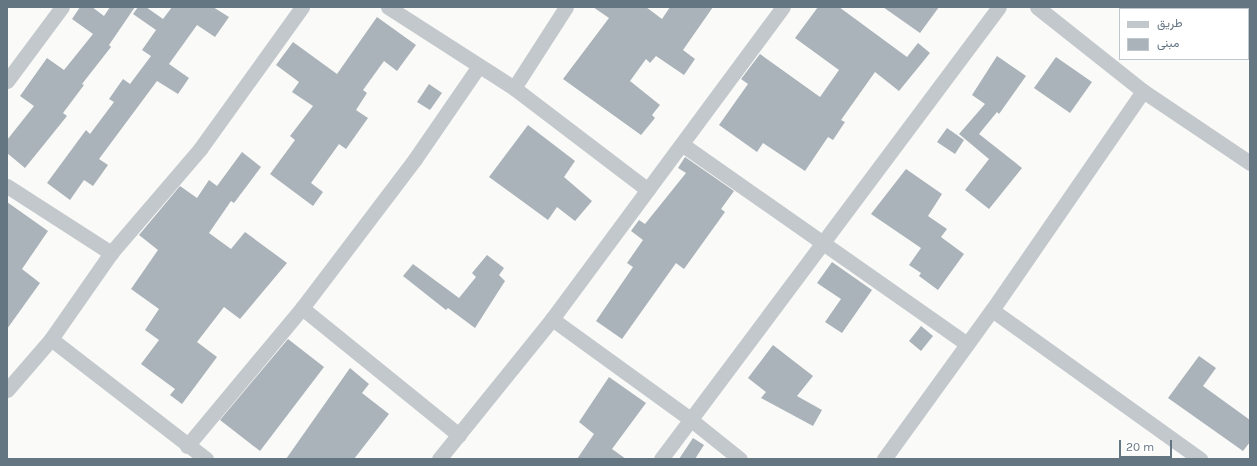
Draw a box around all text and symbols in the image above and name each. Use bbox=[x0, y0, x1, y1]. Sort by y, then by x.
legend bbox=[1119, 8, 1249, 60]
text: طريق bbox=[1157, 16, 1182, 30]
text: مبنى bbox=[1157, 36, 1179, 50]
scale bar bbox=[1121, 432, 1174, 458]
text: 20 m bbox=[1126, 440, 1154, 454]

